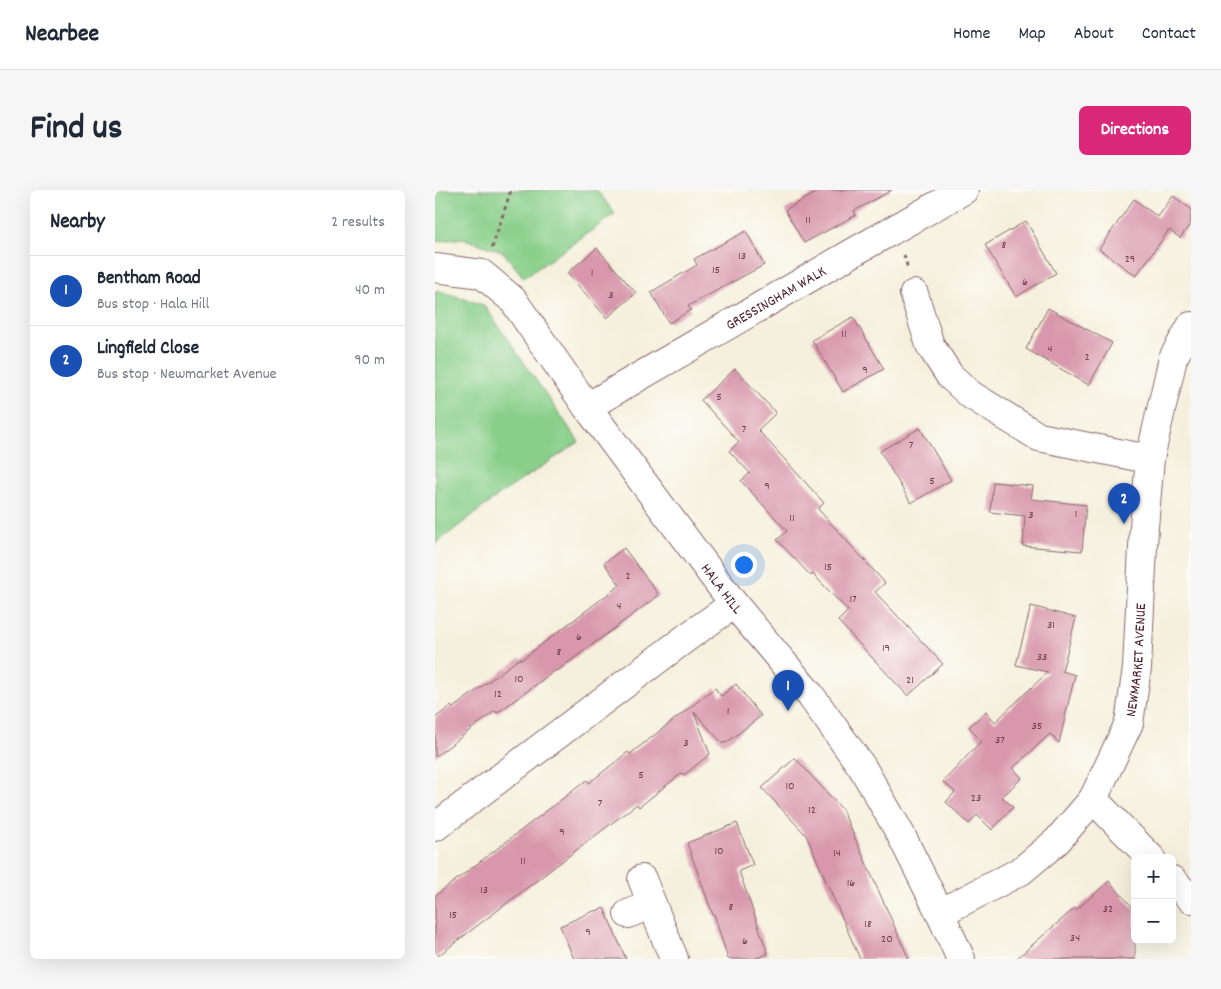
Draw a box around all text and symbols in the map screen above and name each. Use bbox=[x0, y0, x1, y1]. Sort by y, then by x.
text: Nearbee bbox=[25, 18, 99, 52]
text: Home bbox=[953, 22, 990, 47]
text: Map bbox=[1018, 22, 1046, 47]
text: About bbox=[1074, 22, 1114, 47]
text: Contact bbox=[1142, 22, 1196, 47]
text: Find us bbox=[30, 105, 122, 155]
button: Directions bbox=[1079, 106, 1191, 155]
text: Nearby bbox=[50, 208, 105, 238]
text: 2 results bbox=[331, 211, 385, 234]
house number: 11 bbox=[805, 212, 811, 229]
house number: 8 bbox=[1002, 237, 1007, 254]
house number: 13 bbox=[738, 248, 746, 265]
house number: 29 bbox=[1125, 251, 1135, 268]
street label: GRESSINGHAM WALK bbox=[722, 261, 831, 337]
house number: 15 bbox=[712, 262, 720, 279]
house number: 1 bbox=[591, 265, 593, 282]
text: Bentham Road bbox=[97, 266, 201, 293]
house number: 6 bbox=[1022, 274, 1028, 291]
text: 1 bbox=[64, 279, 68, 302]
text: 40 m bbox=[355, 279, 385, 302]
house number: 3 bbox=[608, 287, 614, 304]
text: Bus stop · Hala Hill bbox=[97, 293, 209, 316]
house number: 11 bbox=[841, 326, 847, 343]
text: Lingfield Close bbox=[97, 336, 199, 363]
house number: 4 bbox=[1048, 341, 1053, 358]
text: 2 bbox=[63, 349, 70, 372]
text: 90 m bbox=[354, 349, 385, 372]
house number: 2 bbox=[1084, 349, 1090, 366]
house number: 9 bbox=[862, 362, 868, 379]
text: Bus stop · Newmarket Avenue bbox=[97, 363, 277, 386]
house number: 5 bbox=[716, 389, 722, 406]
house number: 7 bbox=[742, 421, 747, 438]
house number: 7 bbox=[909, 437, 914, 454]
house number: 5 bbox=[929, 473, 935, 490]
house number: 9 bbox=[764, 478, 770, 495]
pin: 2 bbox=[1108, 483, 1140, 524]
house number: 1 bbox=[1075, 506, 1077, 523]
house number: 3 bbox=[1028, 507, 1034, 524]
house number: 11 bbox=[789, 510, 795, 527]
your location bbox=[731, 552, 757, 578]
street label: HALA HILL bbox=[694, 559, 747, 620]
house number: 15 bbox=[824, 559, 832, 576]
house number: 2 bbox=[625, 568, 631, 585]
house number: 17 bbox=[849, 591, 857, 608]
house number: 4 bbox=[617, 598, 622, 615]
street label: NEWMARKET AVENUE bbox=[1121, 603, 1153, 718]
house number: 31 bbox=[1047, 617, 1055, 634]
house number: 6 bbox=[576, 629, 582, 646]
house number: 19 bbox=[882, 640, 890, 657]
house number: 8 bbox=[557, 644, 562, 661]
house number: 33 bbox=[1037, 649, 1047, 666]
pin: 1 bbox=[772, 670, 804, 711]
house number: 10 bbox=[514, 671, 524, 688]
house number: 21 bbox=[906, 672, 914, 689]
house number: 12 bbox=[494, 686, 502, 703]
house number: 1 bbox=[727, 703, 729, 720]
house number: 35 bbox=[1032, 718, 1042, 735]
house number: 37 bbox=[995, 732, 1005, 749]
house number: 3 bbox=[683, 735, 689, 752]
house number: 5 bbox=[638, 767, 644, 784]
house number: 10 bbox=[785, 778, 795, 795]
house number: 23 bbox=[971, 790, 981, 807]
house number: 7 bbox=[598, 795, 603, 812]
house number: 12 bbox=[808, 802, 816, 819]
house number: 9 bbox=[559, 824, 565, 841]
house number: 10 bbox=[714, 843, 724, 860]
house number: 14 bbox=[833, 845, 841, 862]
house number: 11 bbox=[520, 853, 526, 870]
map controls bbox=[1131, 854, 1176, 944]
button: + bbox=[1131, 854, 1176, 899]
house number: 16 bbox=[847, 875, 855, 892]
house number: 13 bbox=[480, 882, 488, 899]
house number: 8 bbox=[729, 899, 734, 916]
button: − bbox=[1131, 899, 1176, 944]
house number: 32 bbox=[1103, 901, 1113, 918]
house number: 15 bbox=[449, 907, 457, 924]
house number: 18 bbox=[864, 916, 872, 933]
house number: 9 bbox=[585, 924, 591, 941]
house number: 34 bbox=[1070, 930, 1080, 947]
house number: 20 bbox=[881, 931, 893, 948]
house number: 6 bbox=[742, 933, 748, 950]

